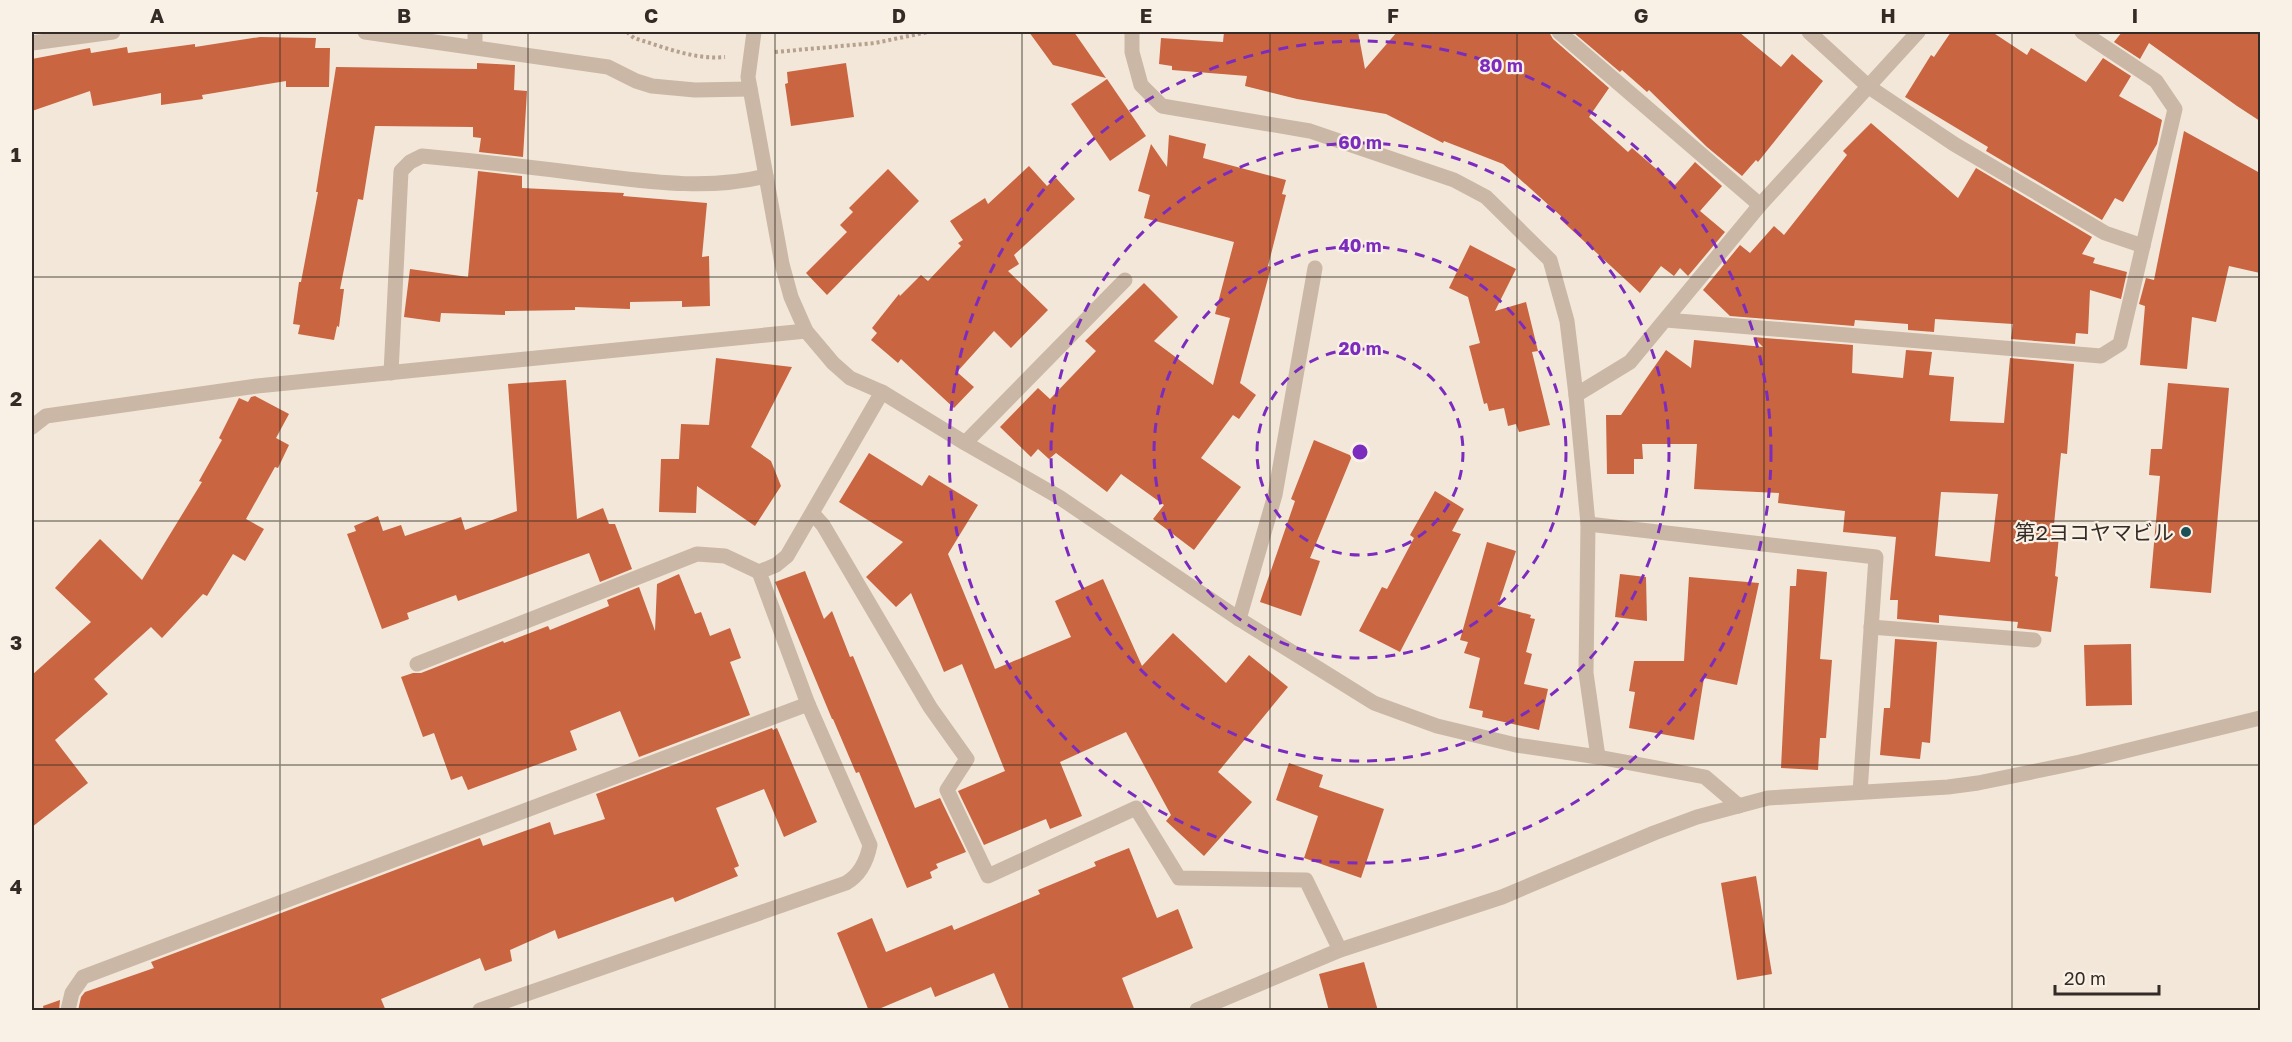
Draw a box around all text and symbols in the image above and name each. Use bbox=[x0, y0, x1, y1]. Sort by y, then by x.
text: A bbox=[150, 3, 164, 27]
text: B bbox=[397, 3, 411, 27]
text: C bbox=[644, 3, 658, 27]
text: D bbox=[892, 3, 906, 27]
text: E bbox=[1140, 3, 1152, 27]
text: F bbox=[1387, 3, 1399, 27]
text: G bbox=[1634, 3, 1648, 27]
text: H bbox=[1880, 3, 1896, 27]
text: I bbox=[2132, 3, 2138, 27]
text: 80 m bbox=[1479, 54, 1523, 76]
text: 60 m bbox=[1338, 131, 1382, 153]
text: 1 bbox=[11, 142, 21, 166]
text: 40 m bbox=[1338, 234, 1382, 256]
text: 20 m bbox=[1339, 337, 1381, 359]
text: 2 bbox=[10, 386, 22, 410]
centre of rings bbox=[1350, 442, 1370, 462]
place label: 第2ヨコヤマビル bbox=[2015, 519, 2174, 545]
marker: 第2ヨコヤマビル bbox=[2179, 525, 2193, 539]
text: 3 bbox=[10, 630, 22, 654]
text: 4 bbox=[10, 874, 22, 898]
scale bar bbox=[2055, 958, 2158, 996]
text: 20 m bbox=[2064, 967, 2106, 989]

